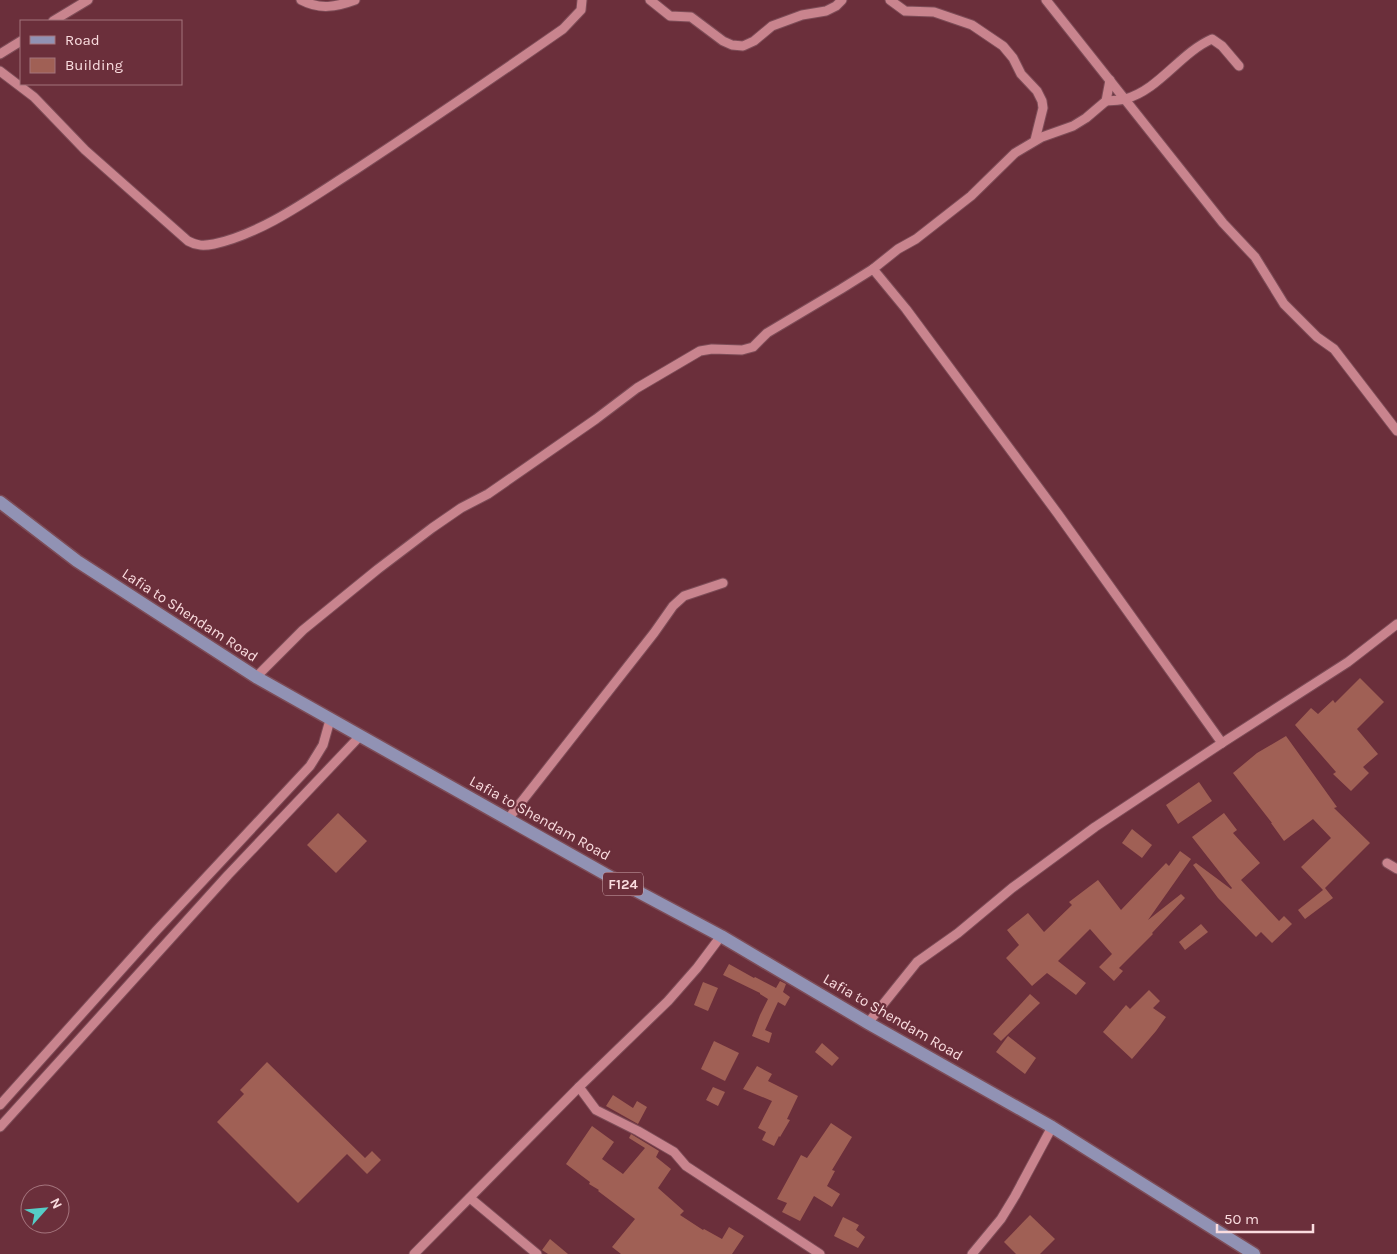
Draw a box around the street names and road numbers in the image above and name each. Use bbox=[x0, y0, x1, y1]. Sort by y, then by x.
street label: Lafia to Shendam Road bbox=[119, 564, 261, 666]
street label: Lafia to Shendam Road bbox=[466, 772, 614, 864]
road number: F124 bbox=[603, 872, 643, 896]
street label: Lafia to Shendam Road bbox=[820, 970, 966, 1064]

